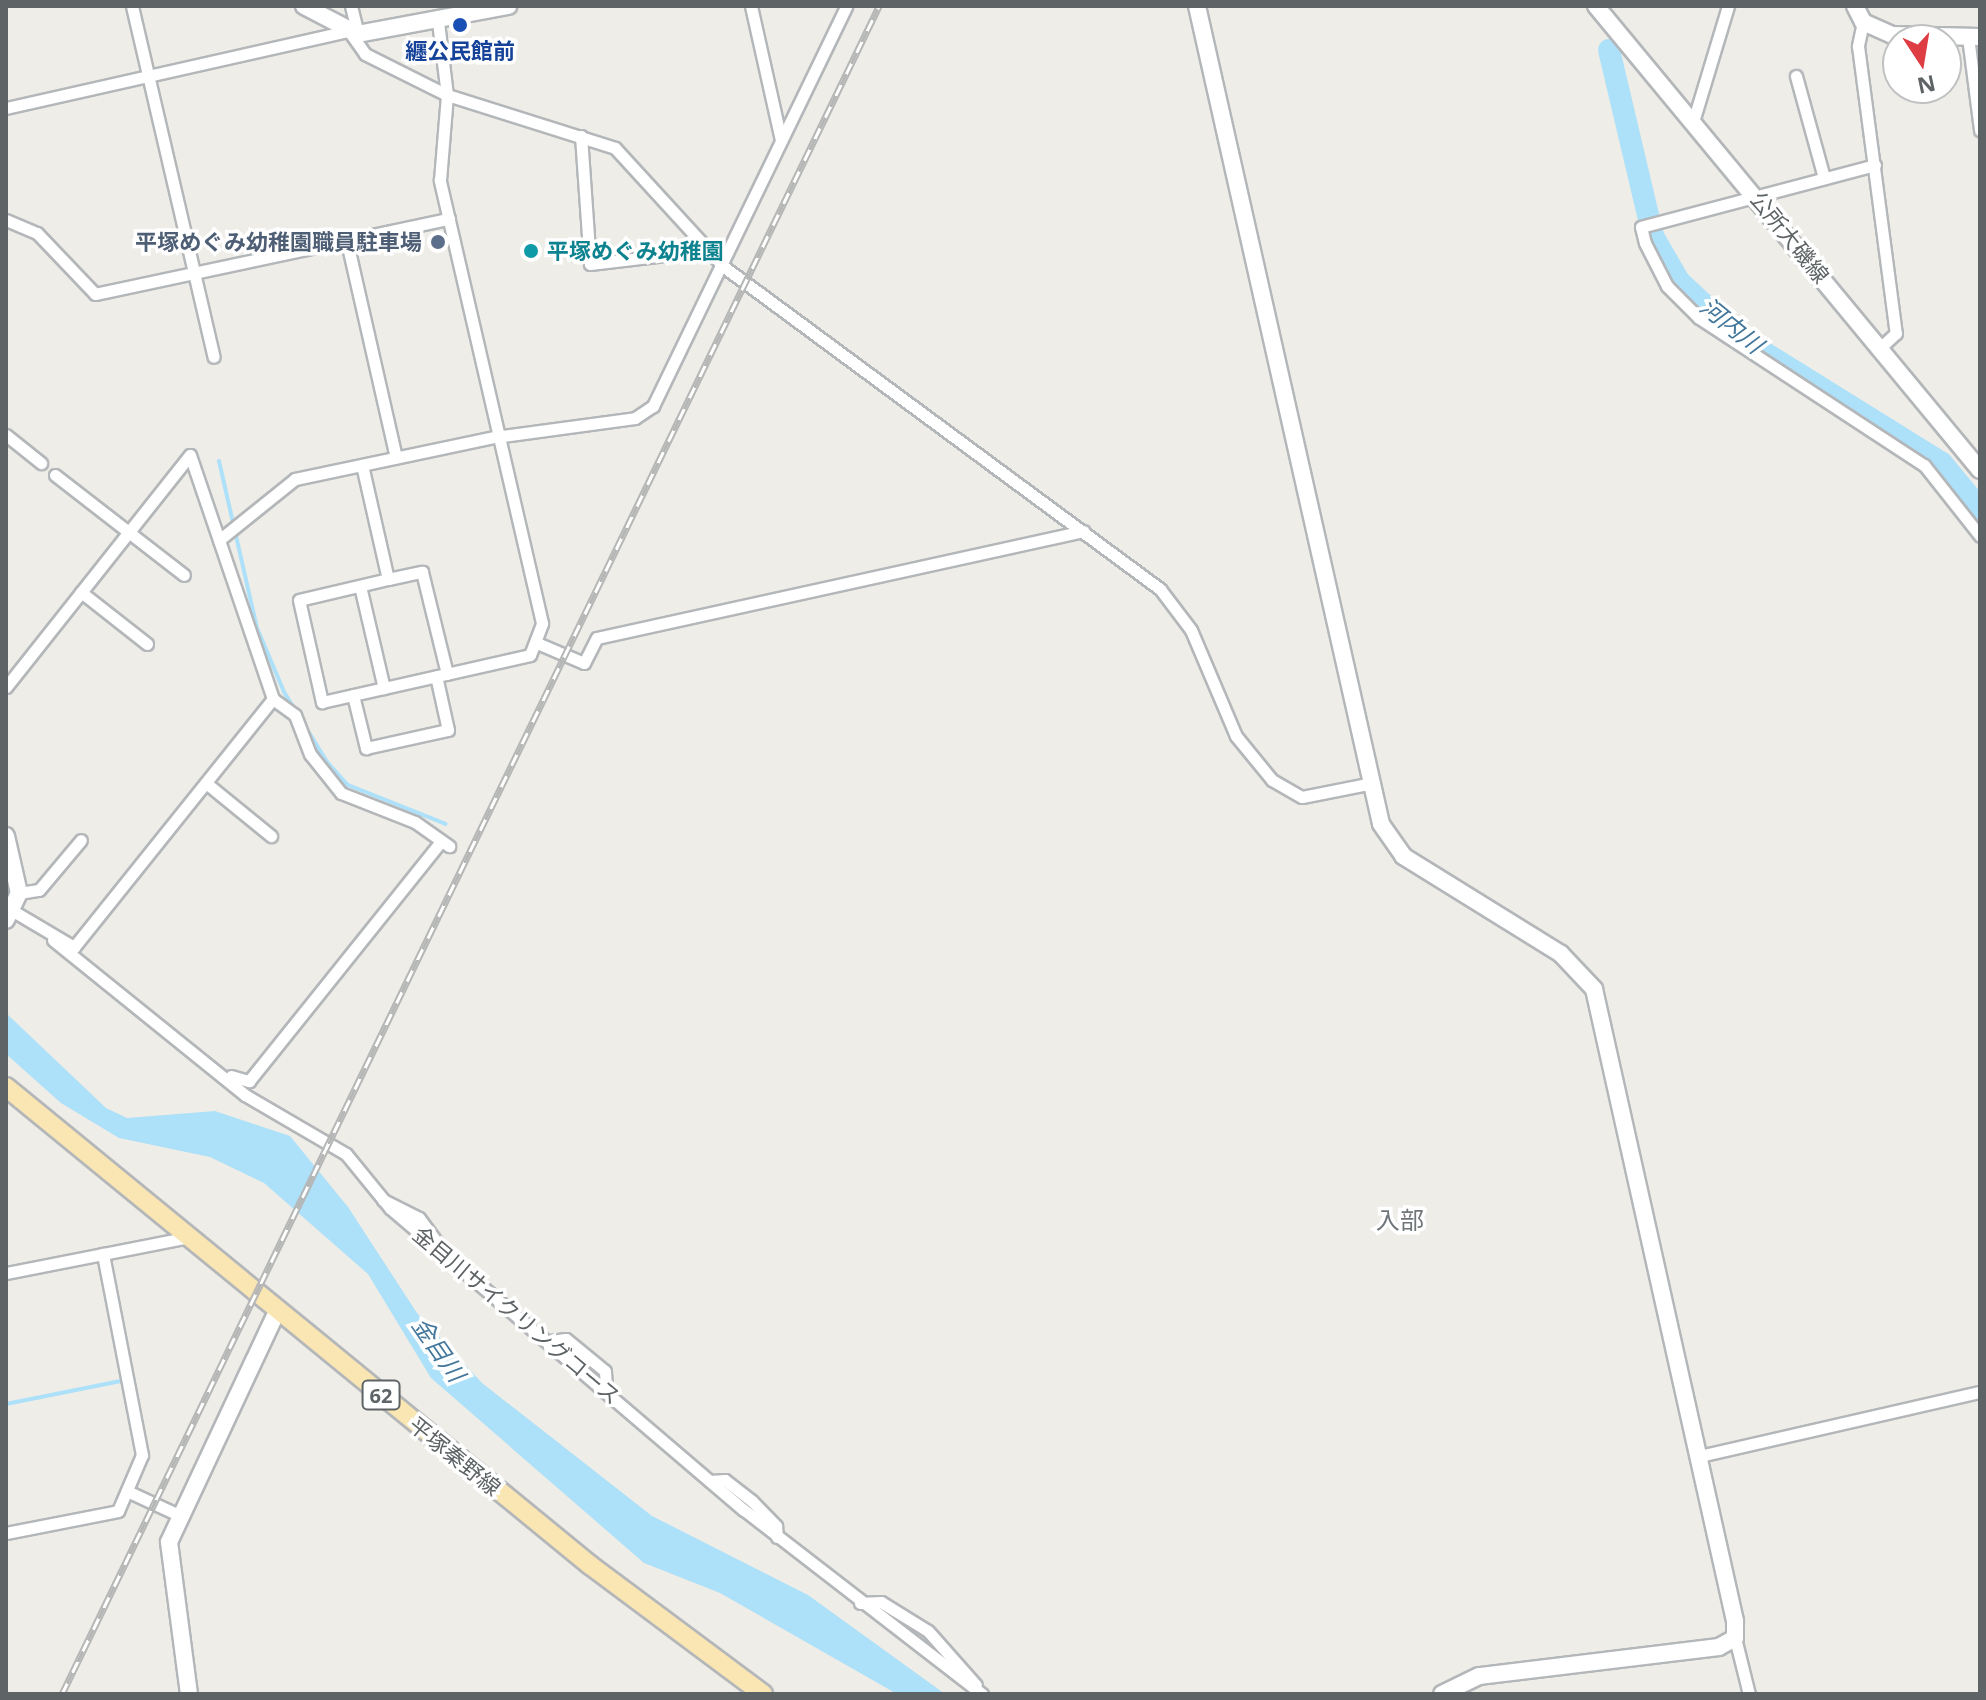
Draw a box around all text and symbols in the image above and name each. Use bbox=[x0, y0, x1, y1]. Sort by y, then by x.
marker: 纒公民館前 bbox=[451, 16, 469, 34]
north arrow bbox=[1882, 24, 1962, 104]
place label: 纒公民館前 bbox=[405, 38, 515, 64]
text: N bbox=[1915, 69, 1938, 102]
street label: 公所大磯線 bbox=[1745, 186, 1835, 288]
place label: 平塚めぐみ幼稚園職員駐車場 bbox=[136, 229, 422, 255]
marker: 平塚めぐみ幼稚園職員駐車場 bbox=[429, 233, 447, 251]
place label: 平塚めぐみ幼稚園 bbox=[547, 238, 723, 264]
marker: 平塚めぐみ幼稚園 bbox=[522, 242, 540, 260]
water label: 河内川 bbox=[1695, 291, 1769, 359]
district label: 入部 bbox=[1376, 1206, 1424, 1234]
street label: 金目川サイクリングコース bbox=[407, 1220, 627, 1410]
water label: 金目川 bbox=[407, 1311, 471, 1387]
road number: 62 bbox=[361, 1379, 401, 1411]
street label: 平塚秦野線 bbox=[404, 1411, 506, 1501]

